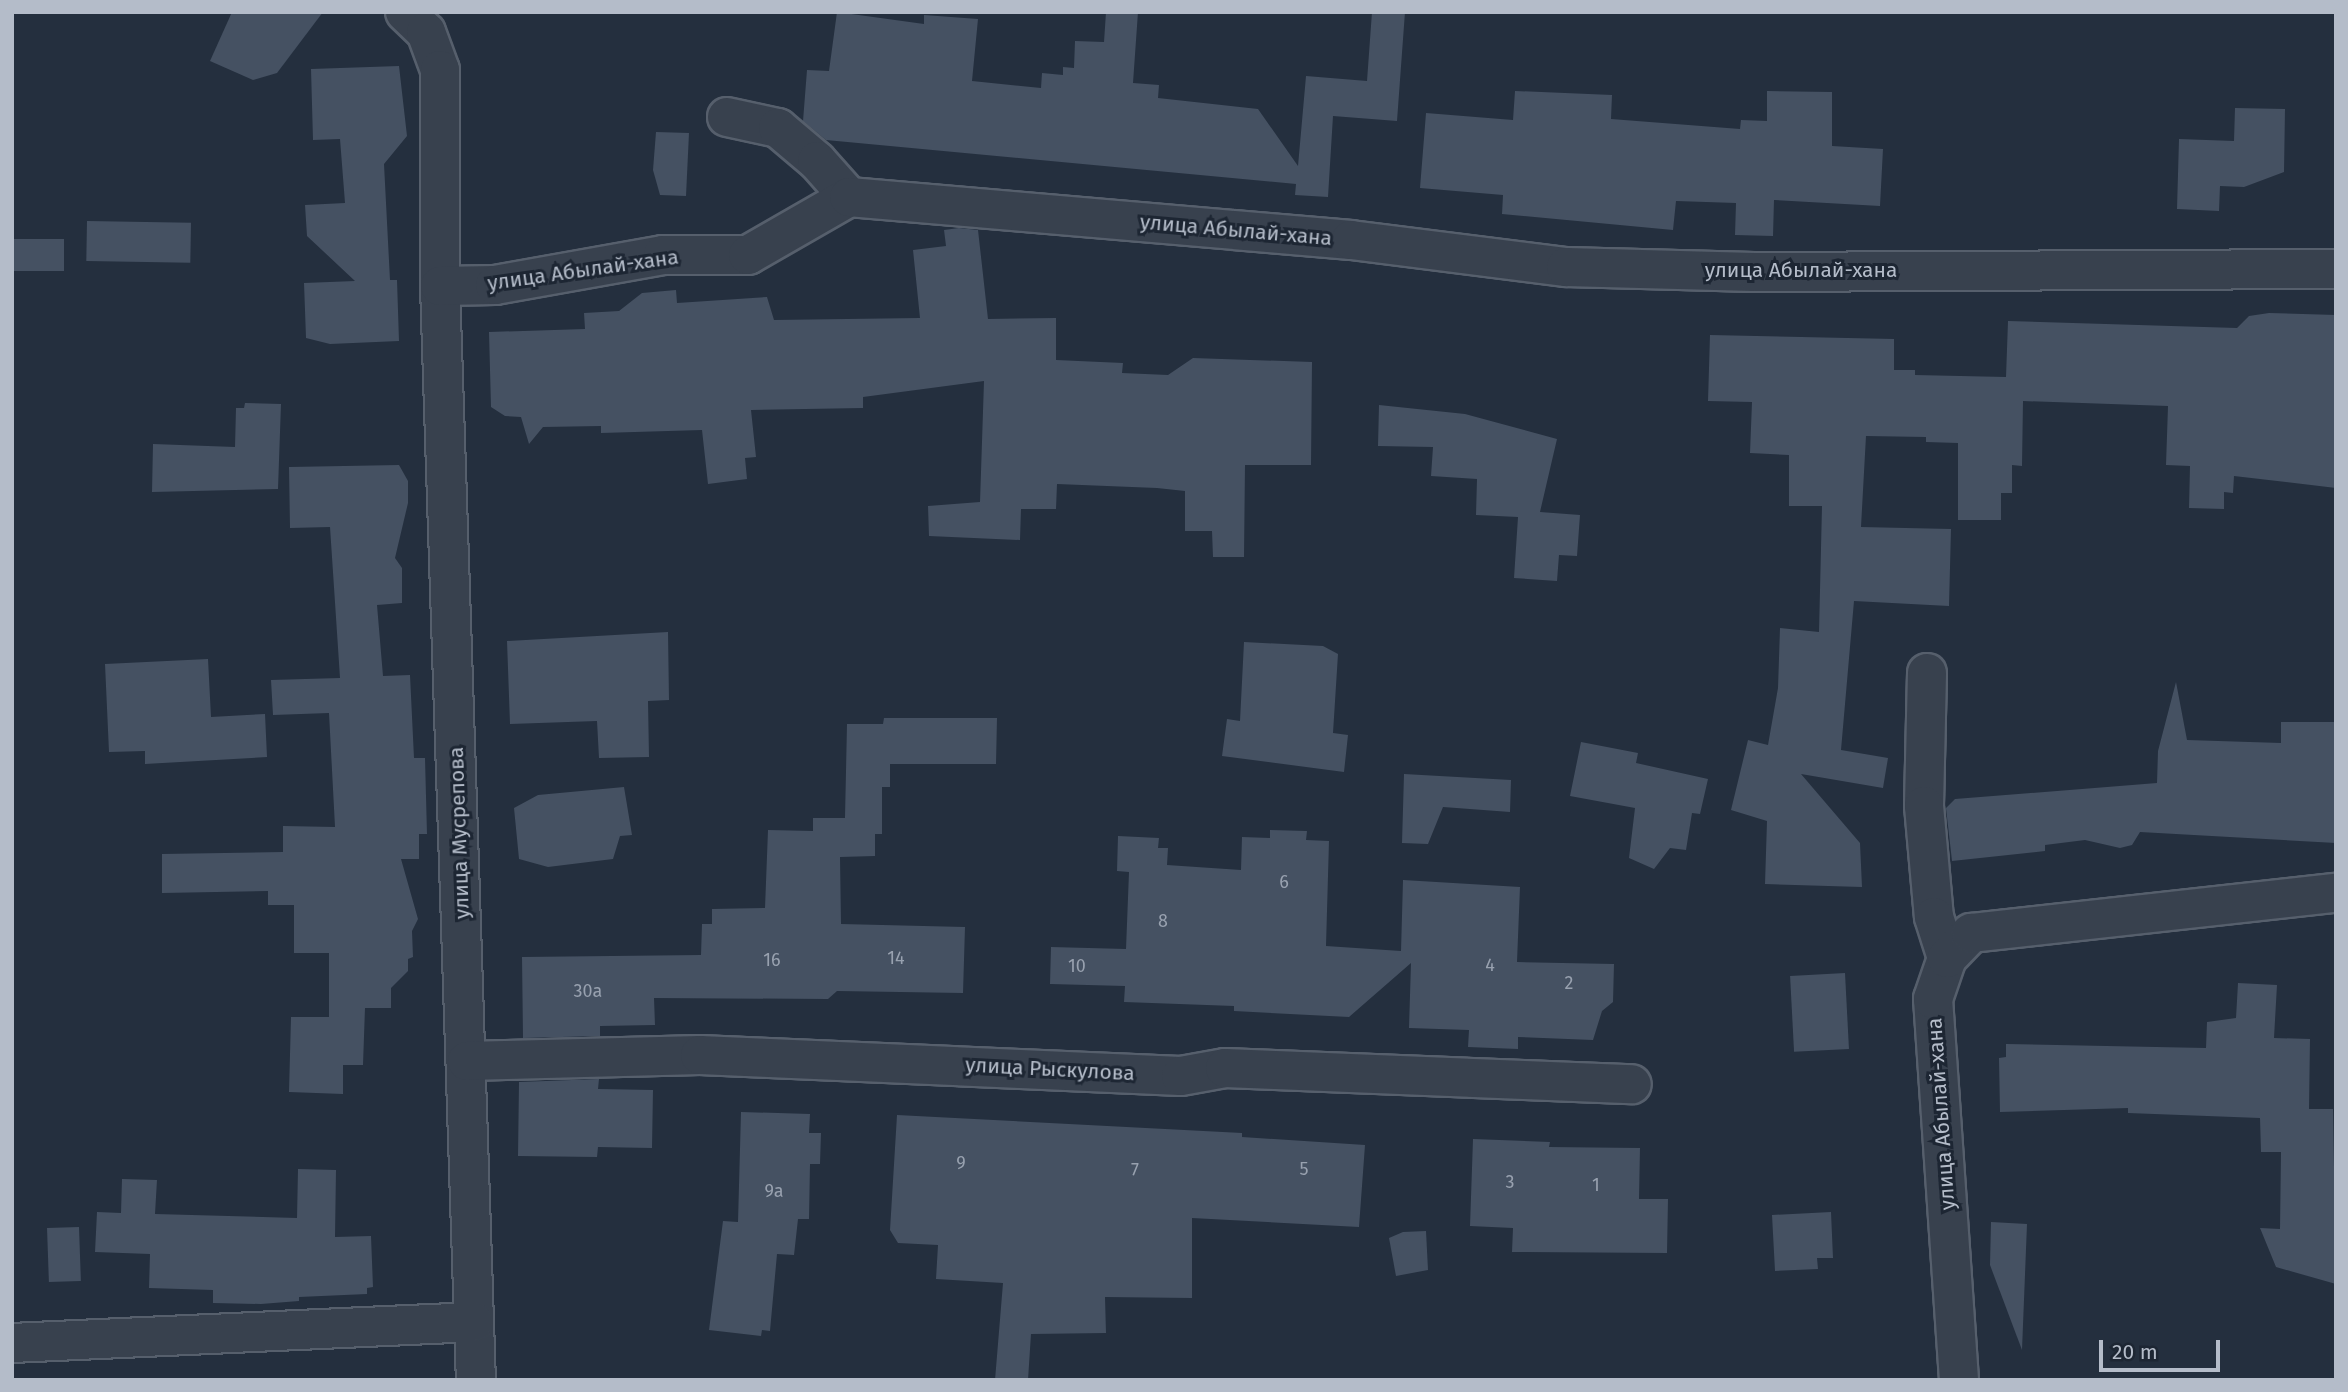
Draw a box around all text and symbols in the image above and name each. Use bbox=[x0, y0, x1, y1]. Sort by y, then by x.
street label: улица Абылай-хана bbox=[1139, 209, 1333, 251]
street label: улица Абылай-хана bbox=[486, 244, 680, 296]
street label: улица Абылай-хана bbox=[1705, 257, 1897, 283]
street label: улица Мусрепова bbox=[443, 746, 475, 920]
house number: 6 bbox=[1279, 871, 1289, 893]
house number: 8 bbox=[1158, 910, 1168, 932]
house number: 14 bbox=[887, 947, 905, 969]
house number: 16 bbox=[763, 949, 781, 971]
house number: 4 bbox=[1485, 954, 1495, 976]
house number: 10 bbox=[1068, 955, 1086, 977]
house number: 2 bbox=[1565, 972, 1573, 994]
house number: 30а bbox=[574, 980, 602, 1002]
street label: улица Абылай-хана bbox=[1922, 1017, 1960, 1211]
street label: улица Рыскулова bbox=[965, 1052, 1135, 1086]
house number: 9 bbox=[956, 1152, 966, 1174]
house number: 5 bbox=[1299, 1158, 1309, 1180]
house number: 7 bbox=[1131, 1159, 1139, 1181]
house number: 3 bbox=[1506, 1171, 1514, 1193]
house number: 1 bbox=[1592, 1174, 1600, 1196]
house number: 9а bbox=[764, 1180, 784, 1202]
scale bar bbox=[2103, 1326, 2224, 1370]
text: 20 m bbox=[2112, 1339, 2158, 1365]

